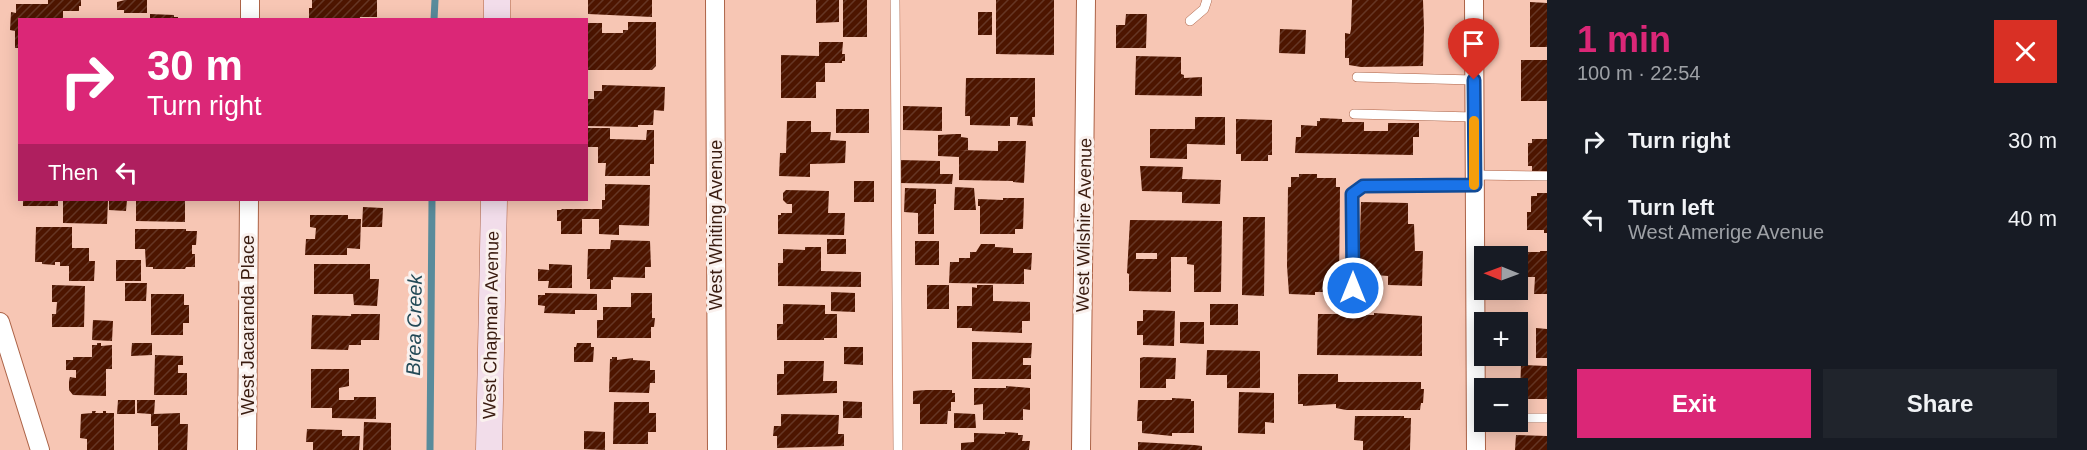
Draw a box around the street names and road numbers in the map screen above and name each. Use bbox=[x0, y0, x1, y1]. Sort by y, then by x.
street label: West Wilshire Avenue bbox=[1072, 138, 1096, 312]
street label: West Whiting Avenue bbox=[706, 140, 726, 310]
street label: West Chapman Avenue bbox=[479, 231, 503, 419]
street label: West Jacaranda Place bbox=[238, 235, 258, 415]

